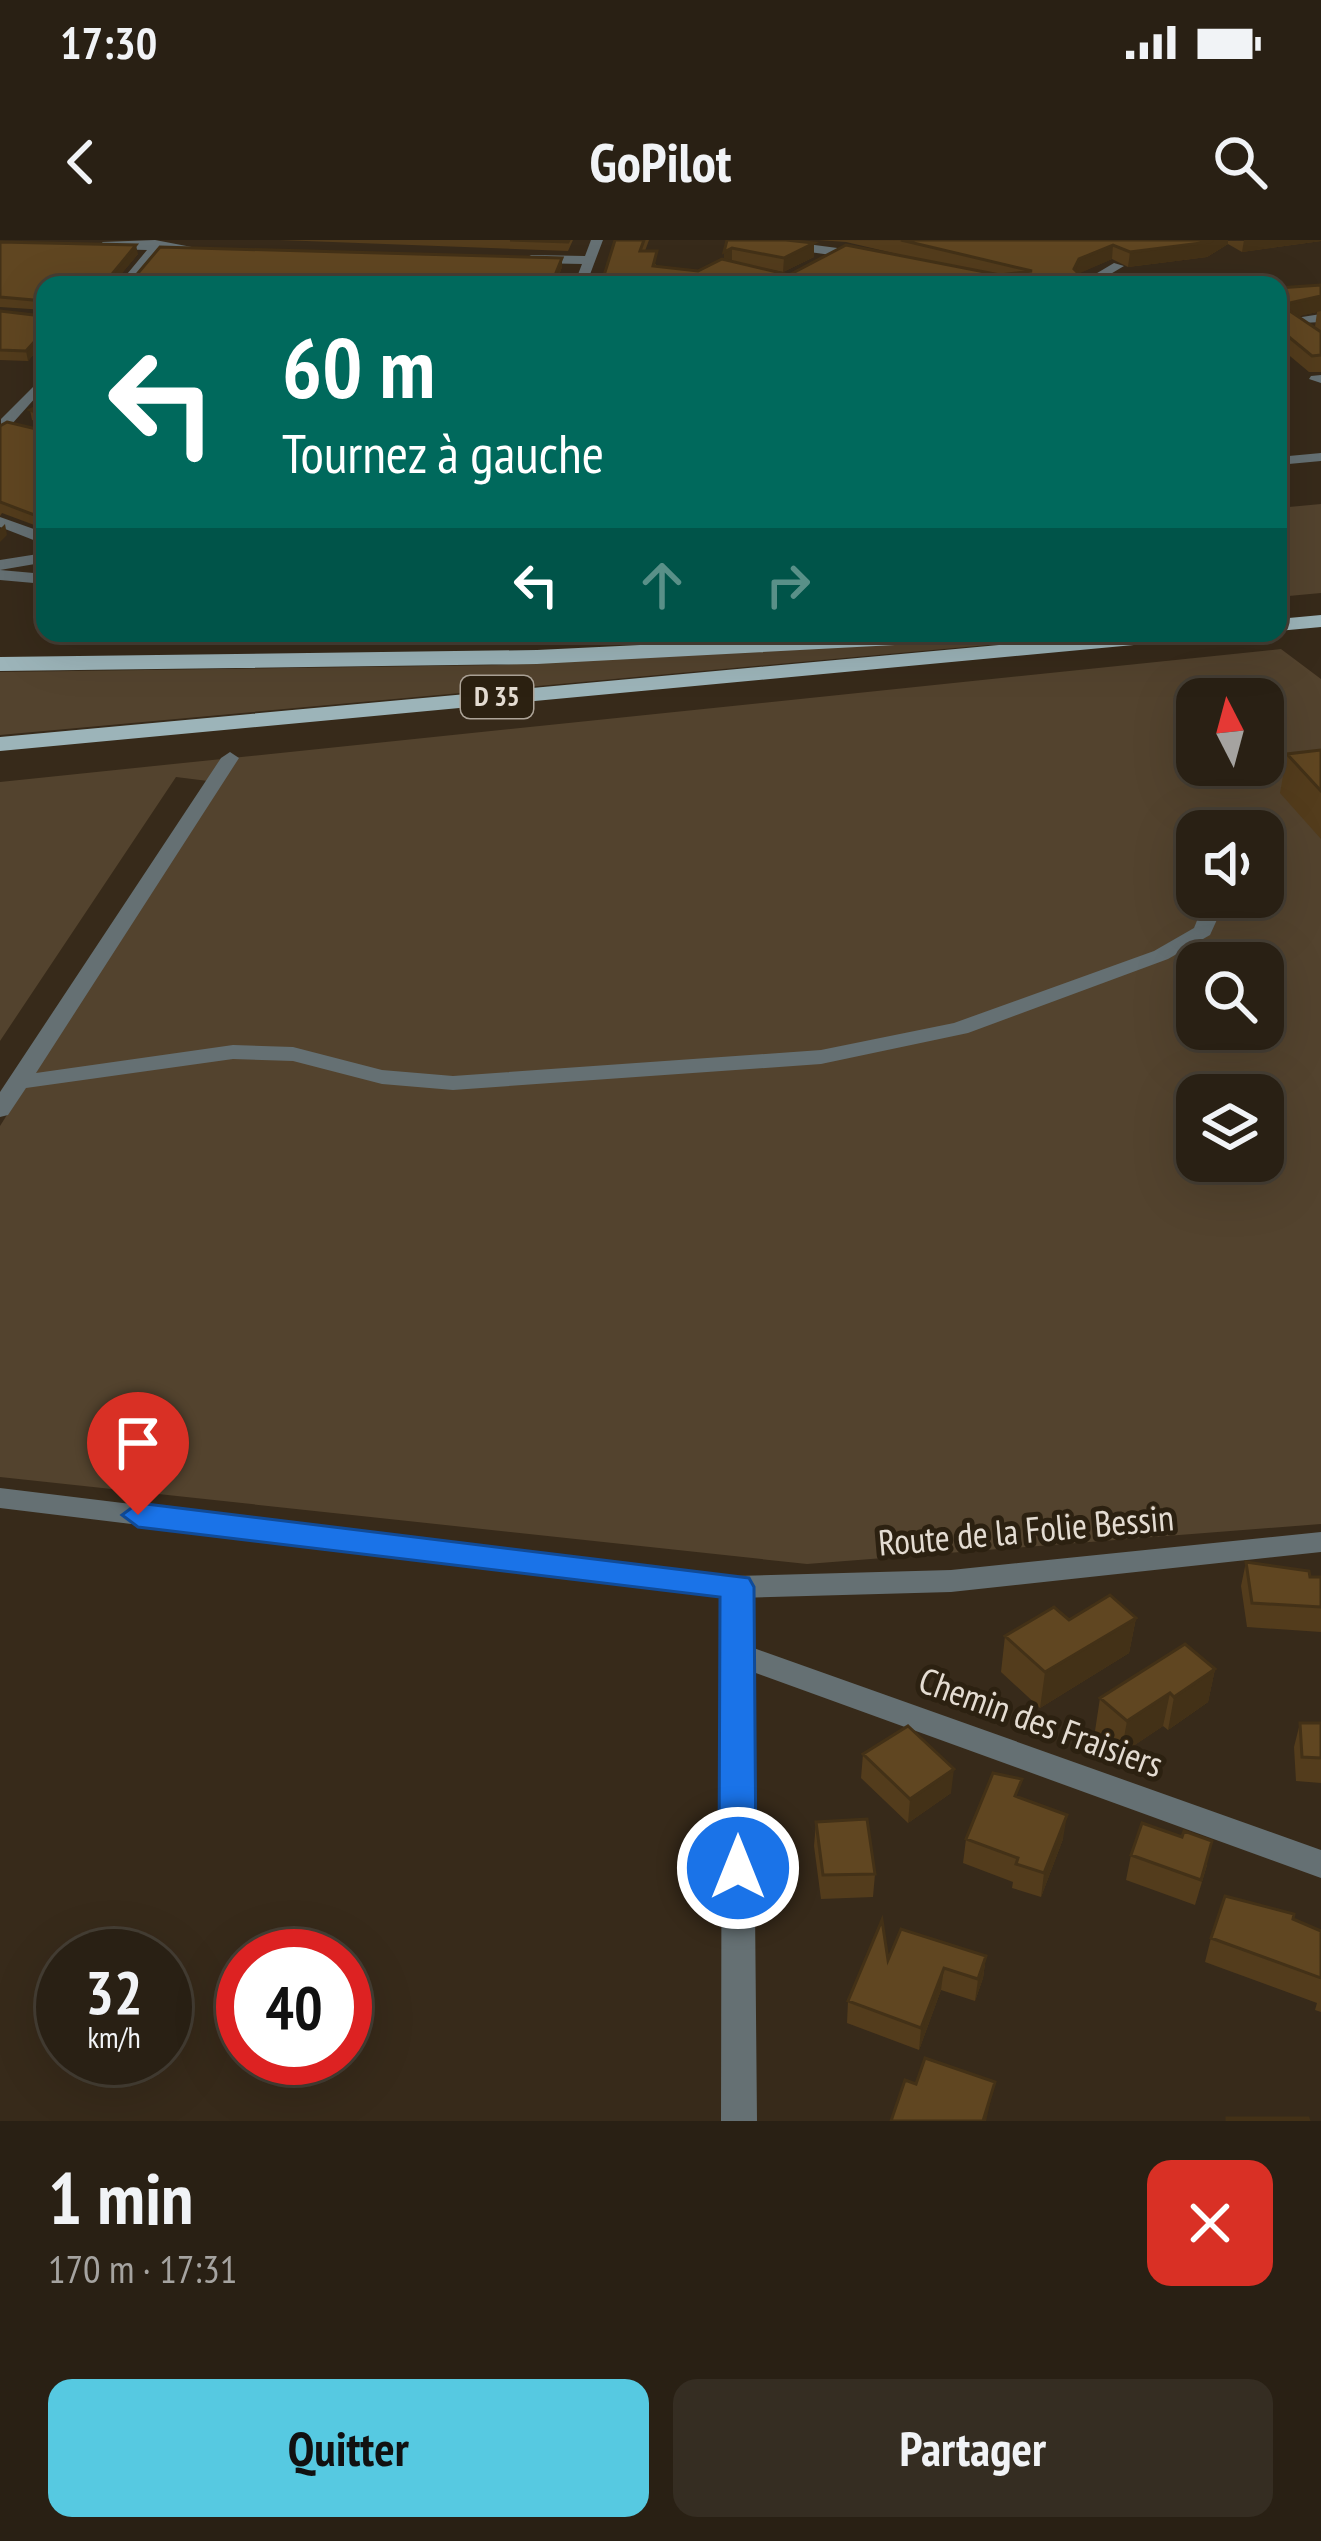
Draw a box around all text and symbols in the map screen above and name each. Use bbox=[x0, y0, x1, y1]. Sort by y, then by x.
text: 17:30 bbox=[60, 13, 157, 71]
text: GoPilot bbox=[590, 127, 731, 197]
icon: back bbox=[48, 129, 114, 195]
icon: search bbox=[1207, 129, 1273, 195]
text: 60 m bbox=[282, 312, 435, 421]
icon: left bbox=[84, 324, 240, 480]
text: Tournez à gauche bbox=[282, 418, 604, 488]
icon: left bbox=[503, 552, 569, 618]
icon: ahead bbox=[629, 552, 695, 618]
icon: right bbox=[755, 552, 821, 618]
road number: D 35 bbox=[461, 676, 533, 718]
north arrow bbox=[1176, 678, 1284, 786]
map controls bbox=[1176, 678, 1284, 1182]
button: sound bbox=[1176, 810, 1284, 918]
button: search bbox=[1176, 942, 1284, 1050]
button: layers bbox=[1176, 1074, 1284, 1182]
pin bbox=[87, 1392, 189, 1515]
icon: arrive bbox=[105, 1410, 171, 1476]
street label: Route de la Folie Bessin bbox=[876, 1493, 1176, 1566]
street label: Chemin des Fraisiers bbox=[913, 1656, 1169, 1787]
position arrow bbox=[675, 1805, 801, 1931]
speed limit sign: 40 bbox=[216, 1929, 372, 2085]
text: 32 bbox=[85, 1953, 143, 2031]
text: km/h bbox=[87, 2017, 141, 2056]
text: 1 min bbox=[48, 2151, 193, 2244]
button: close bbox=[1147, 2160, 1273, 2286]
text: 170 m · 17:31 bbox=[48, 2243, 237, 2294]
button: Quitter bbox=[48, 2379, 649, 2517]
button: Partager bbox=[673, 2379, 1273, 2517]

